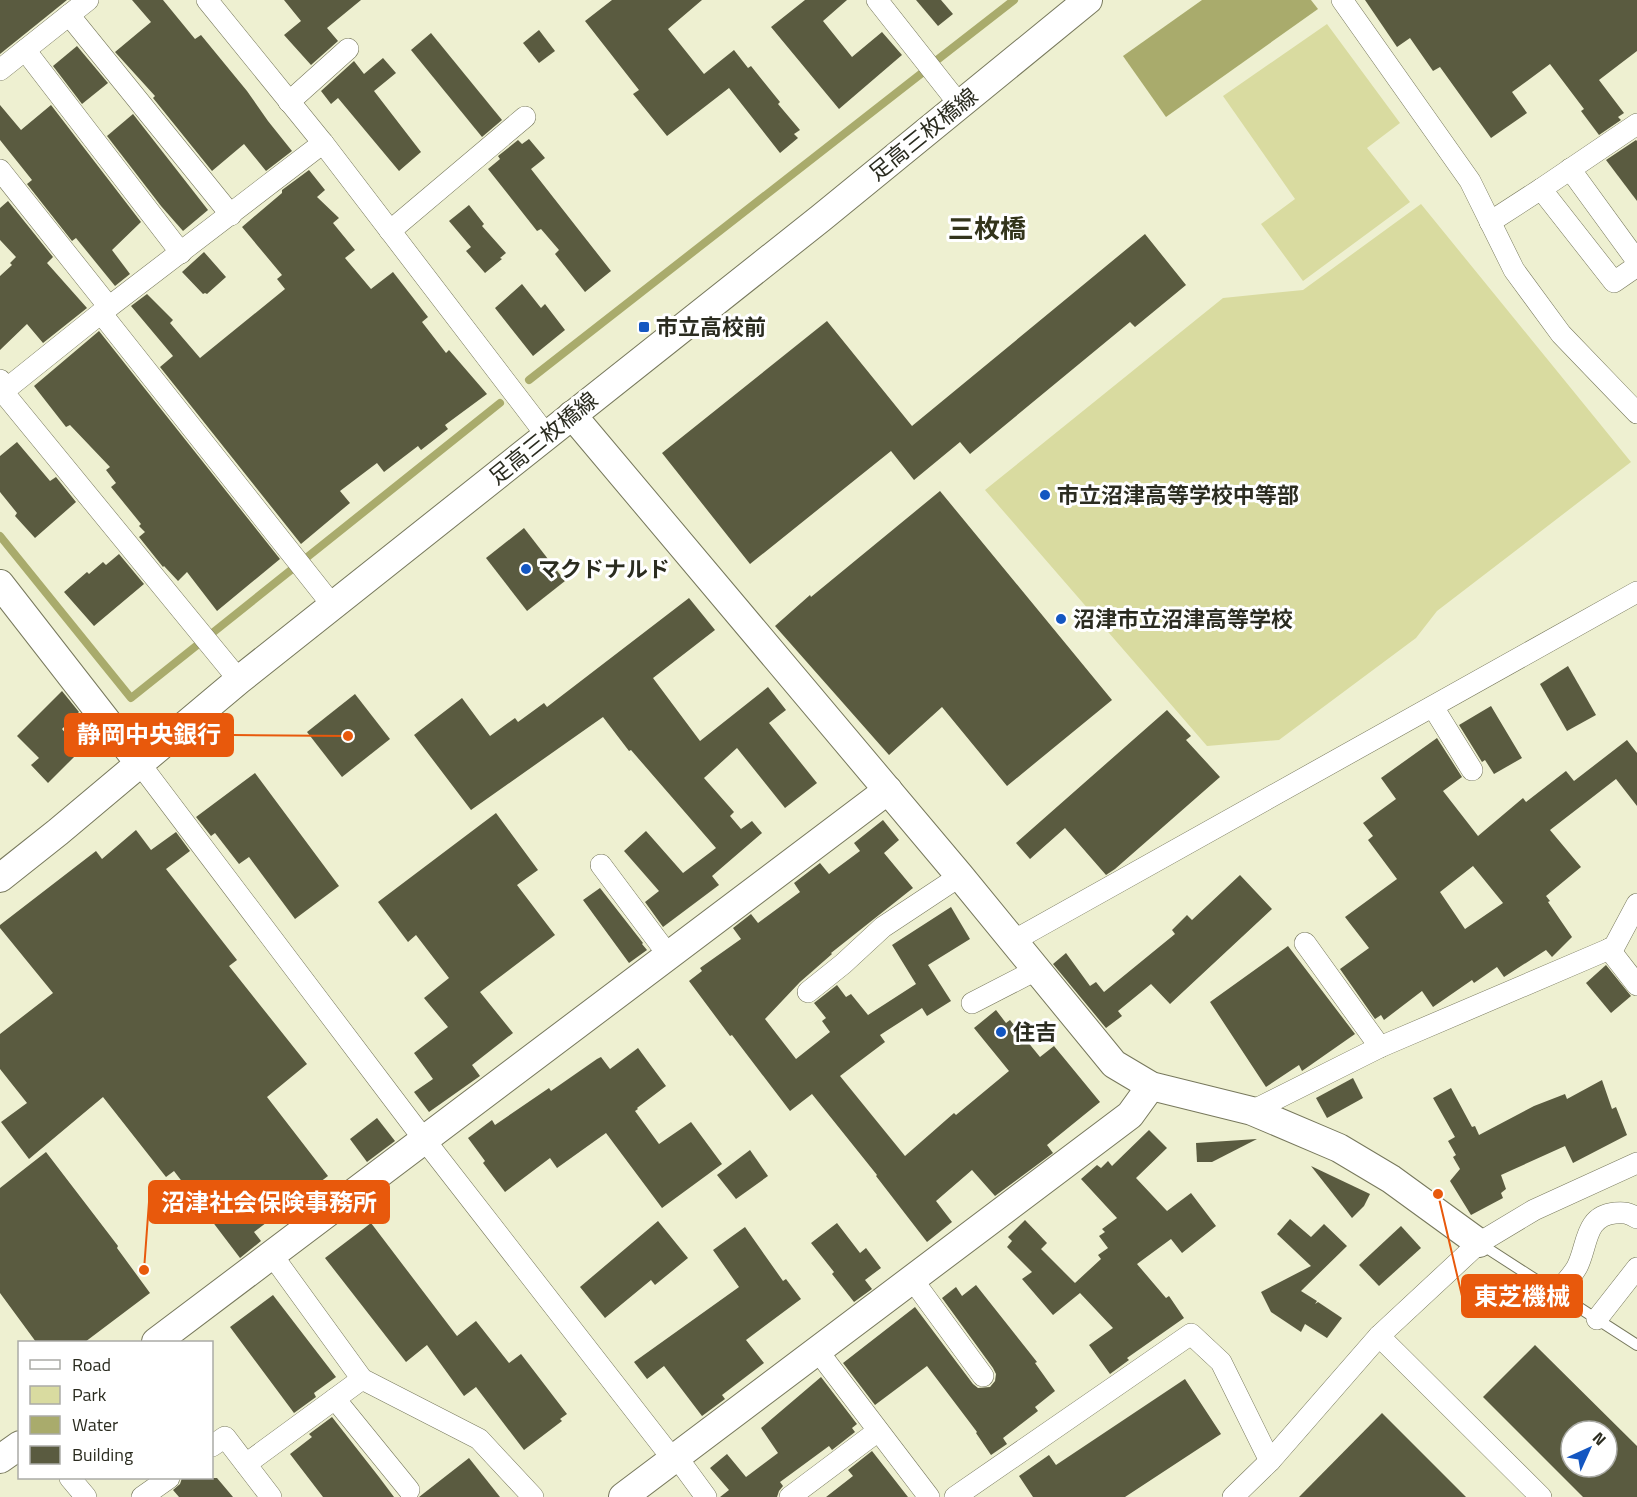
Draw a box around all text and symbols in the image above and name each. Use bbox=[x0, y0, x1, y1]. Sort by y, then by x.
street label: 足高三枚橋線 bbox=[861, 79, 985, 189]
district label: 三枚橋 bbox=[948, 209, 1026, 248]
place label: 市立高校前 bbox=[656, 310, 766, 344]
marker: 市立高校前 bbox=[637, 320, 651, 334]
street label: 足高三枚橋線 bbox=[481, 383, 605, 493]
place label: 市立沼津高等学校中等部 bbox=[1057, 478, 1299, 512]
marker: 市立沼津高等学校中等部 bbox=[1038, 488, 1052, 502]
place label: マクドナルド bbox=[538, 552, 670, 586]
marker: マクドナルド bbox=[519, 562, 533, 576]
place label: 沼津市立沼津高等学校 bbox=[1073, 602, 1293, 636]
marker: 沼津市立沼津高等学校 bbox=[1054, 612, 1068, 626]
callout: 静岡中央銀行 bbox=[65, 714, 233, 756]
text: 静岡中央銀行 bbox=[77, 716, 221, 752]
place label: 住吉 bbox=[1013, 1015, 1057, 1049]
marker: 住吉 bbox=[994, 1025, 1008, 1039]
callout: 沼津社会保険事務所 bbox=[149, 1181, 389, 1223]
text: 沼津社会保険事務所 bbox=[161, 1184, 377, 1220]
callout: 東芝機械 bbox=[1462, 1275, 1582, 1317]
text: 東芝機械 bbox=[1474, 1278, 1570, 1314]
legend bbox=[18, 1341, 213, 1479]
text: Road bbox=[72, 1351, 111, 1378]
text: Park bbox=[72, 1381, 107, 1408]
text: Water bbox=[72, 1411, 118, 1438]
north arrow bbox=[1559, 1419, 1619, 1479]
text: N bbox=[1587, 1426, 1612, 1451]
text: Building bbox=[72, 1441, 133, 1468]

